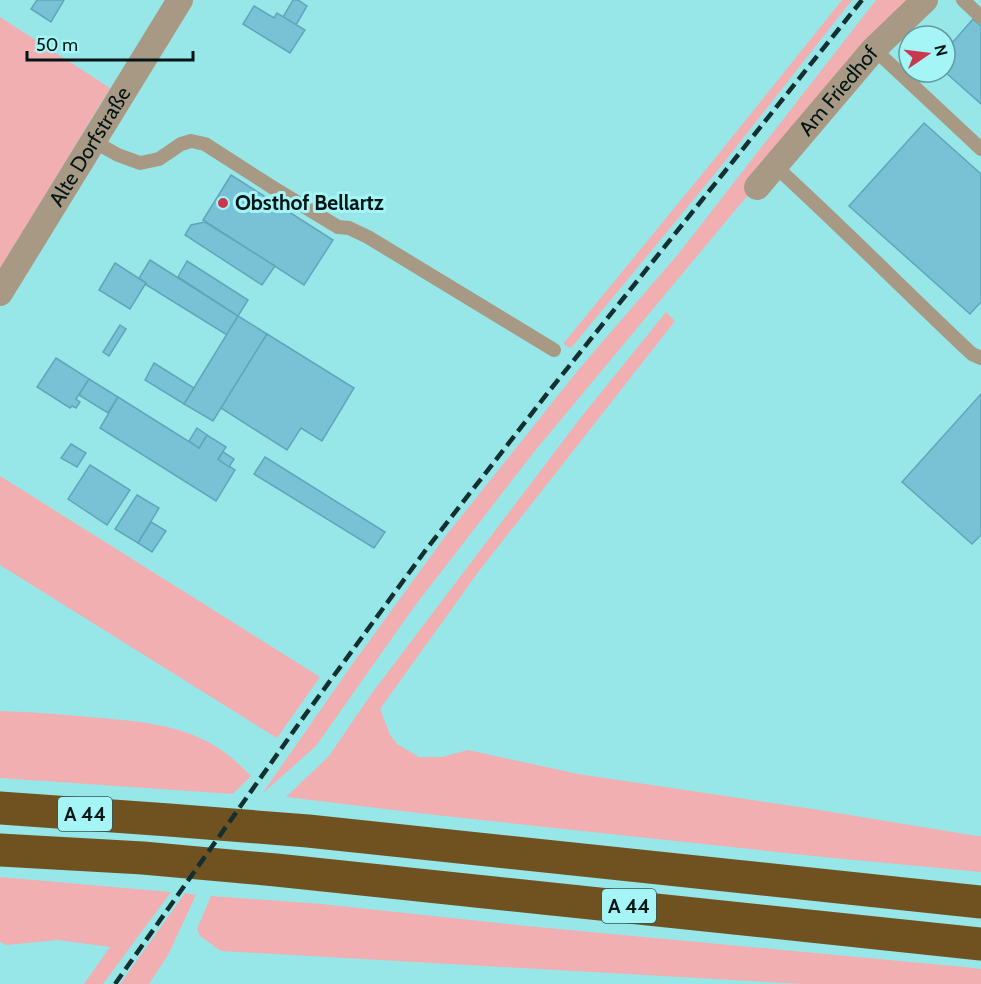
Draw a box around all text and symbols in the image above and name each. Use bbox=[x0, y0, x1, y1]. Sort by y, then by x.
scale bar bbox=[27, 24, 194, 62]
north arrow bbox=[897, 24, 957, 84]
text: 50 m bbox=[36, 34, 78, 56]
street label: Am Friedhof bbox=[793, 41, 883, 140]
text: N bbox=[930, 43, 952, 58]
street label: Alte Dorfstraße bbox=[43, 82, 136, 211]
place label: Obsthof Bellartz bbox=[235, 190, 384, 215]
marker: Obsthof Bellartz bbox=[216, 196, 230, 210]
road number: A 44 bbox=[58, 797, 112, 831]
road number: A 44 bbox=[602, 889, 656, 923]

